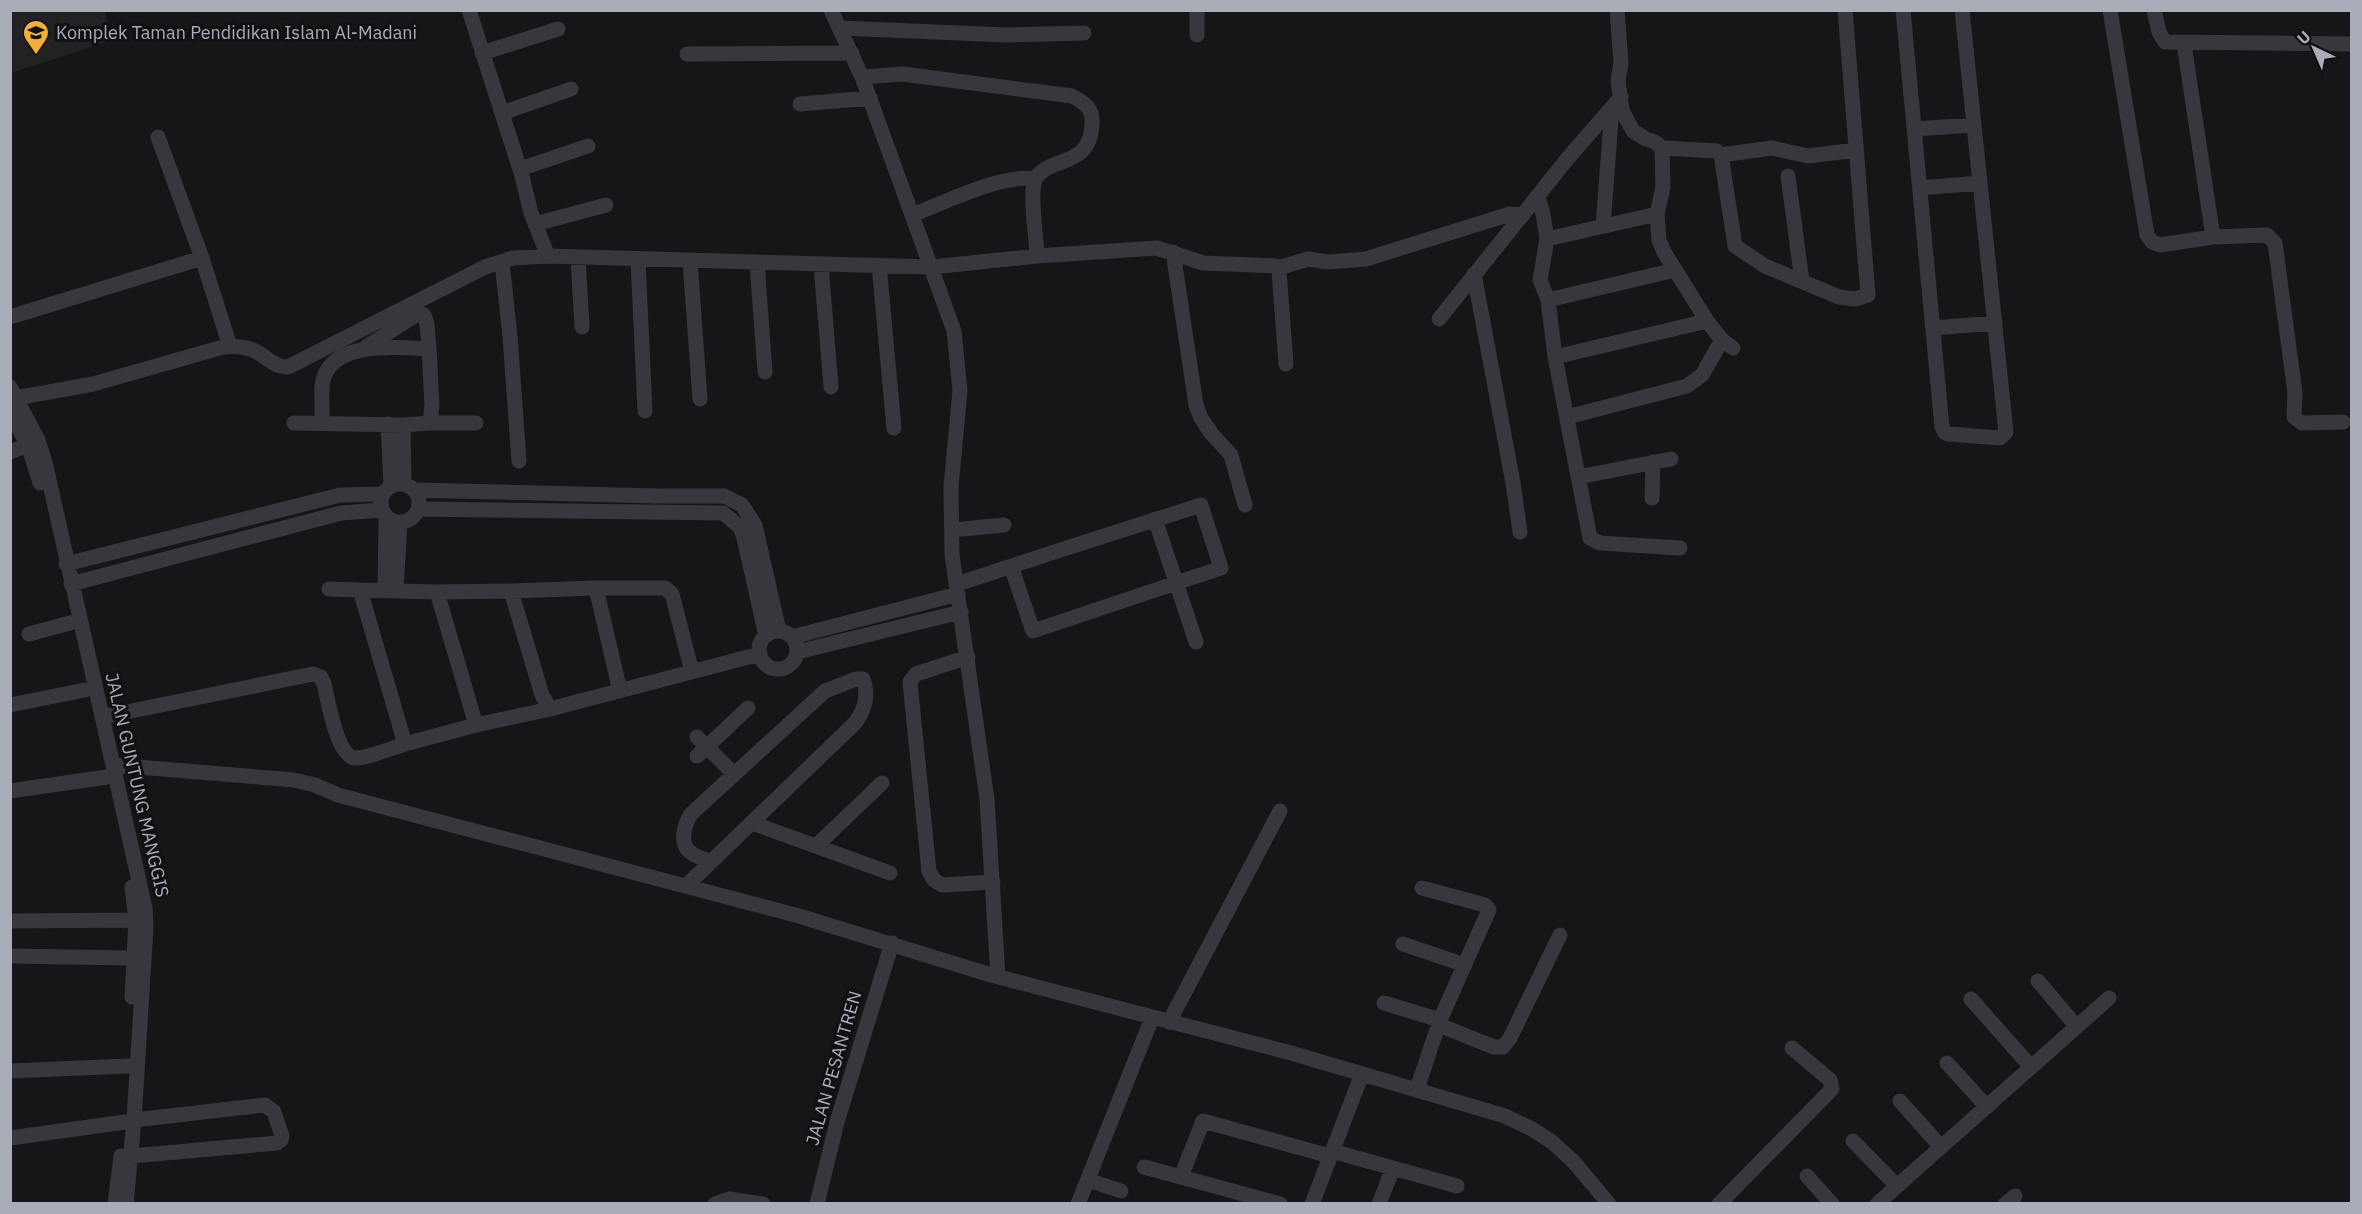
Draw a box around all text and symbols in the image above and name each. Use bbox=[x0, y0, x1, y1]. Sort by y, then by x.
school or university icon: Komplek Taman Pendidikan Islam Al-Madani bbox=[21, 18, 51, 56]
north arrow bbox=[2284, 18, 2344, 78]
place label: Komplek Taman Pendidikan Islam Al-Madani bbox=[56, 21, 417, 44]
text: U bbox=[2293, 26, 2315, 48]
street label: JALAN GUNTUNG MANGGIS bbox=[100, 671, 175, 899]
street label: JALAN PESANTREN bbox=[800, 988, 867, 1148]

